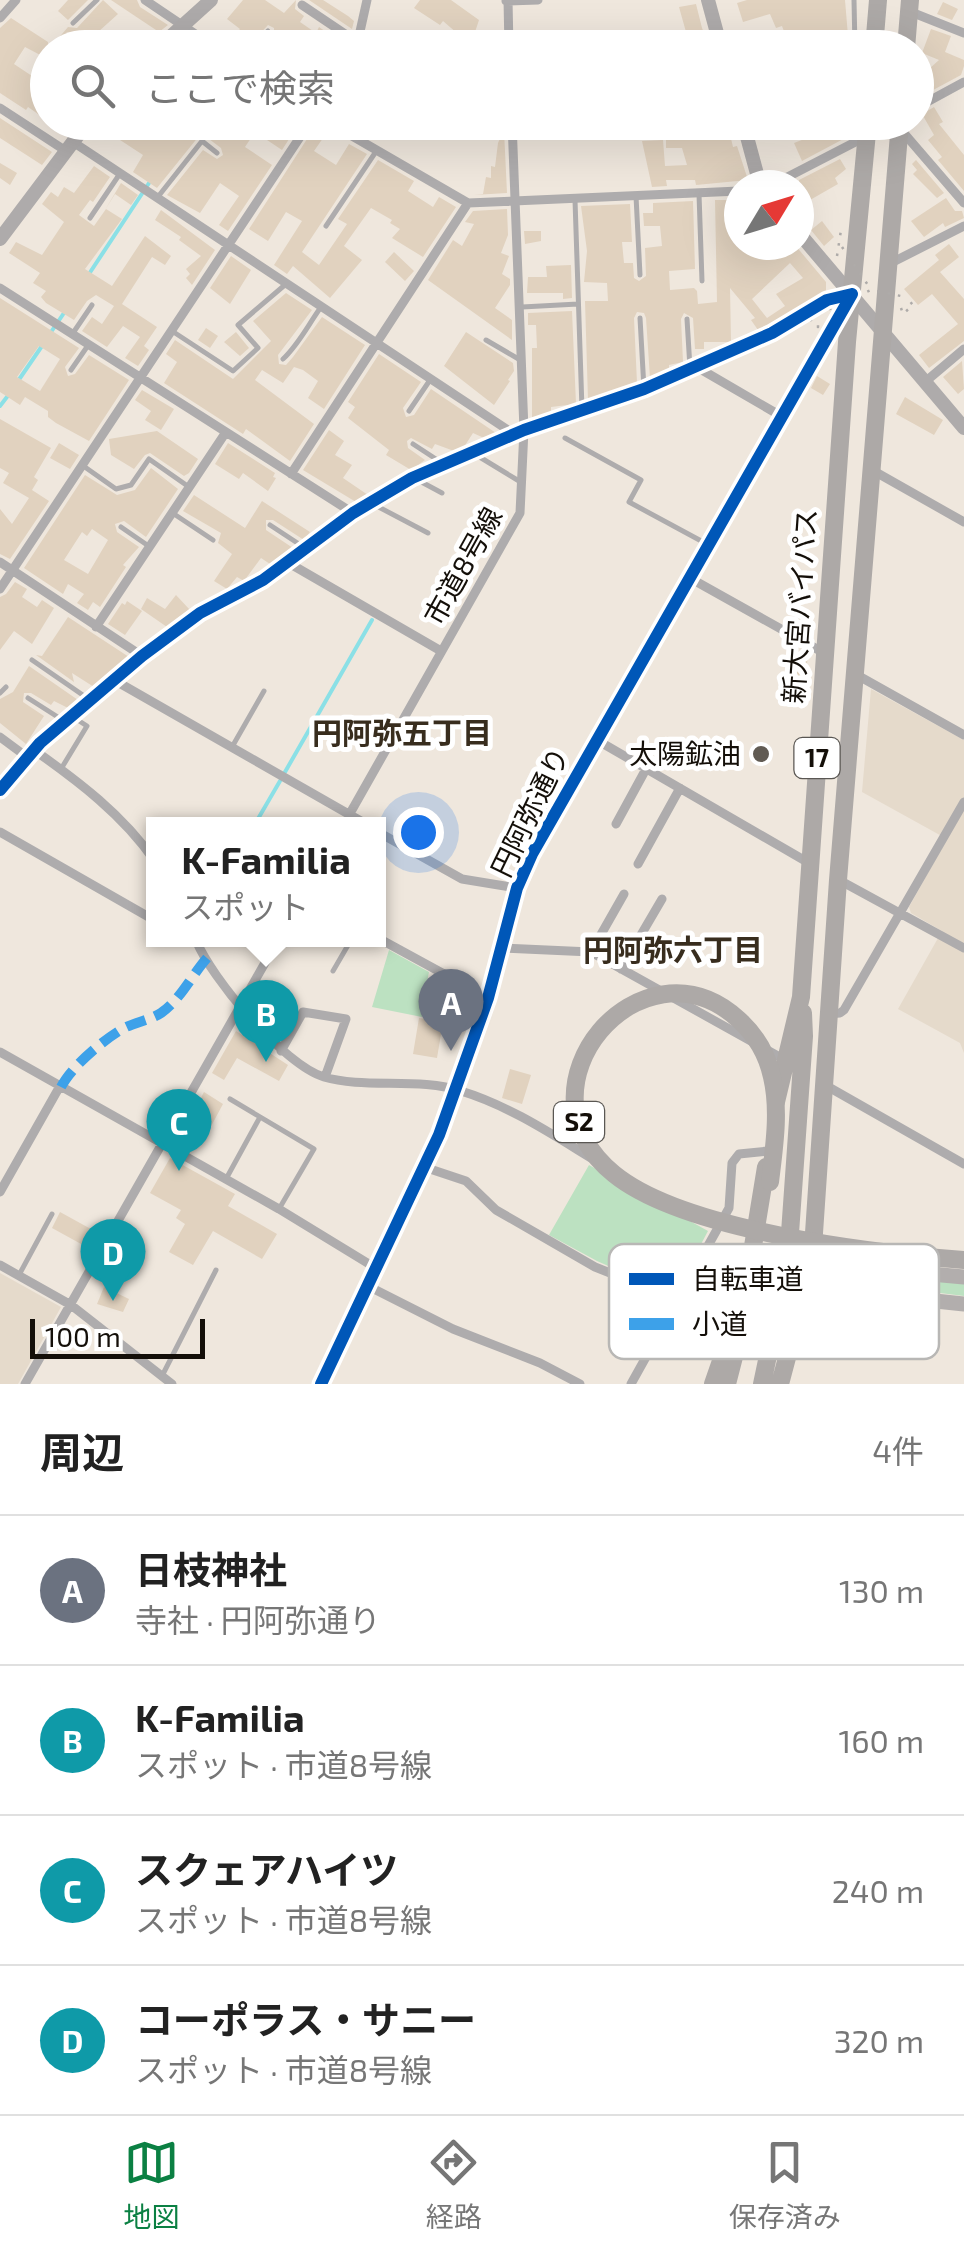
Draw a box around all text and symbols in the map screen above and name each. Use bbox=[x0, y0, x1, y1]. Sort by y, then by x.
search box bbox=[30, 30, 934, 140]
icon: search bbox=[65, 58, 120, 113]
text: ここで検索 bbox=[145, 64, 335, 110]
north arrow bbox=[724, 170, 814, 260]
street label: 市道8号線 bbox=[416, 501, 508, 630]
street label: 新大宮バイパス bbox=[775, 507, 823, 705]
district label: 円阿弥五丁目 bbox=[312, 714, 492, 750]
place label: 太陽鉱油 bbox=[629, 736, 741, 770]
road number: 17 bbox=[794, 738, 840, 778]
street label: 円阿弥通り bbox=[483, 741, 575, 882]
marker: 太陽鉱油 bbox=[750, 743, 772, 765]
your location bbox=[393, 807, 444, 858]
popup bbox=[146, 817, 386, 947]
text: K-Familia bbox=[181, 836, 351, 882]
text: スポット bbox=[181, 887, 309, 925]
district label: 円阿弥六丁目 bbox=[583, 931, 763, 967]
pin: A bbox=[418, 968, 484, 1051]
pin: B bbox=[234, 980, 298, 1062]
pin: C bbox=[146, 1088, 212, 1171]
road number: S2 bbox=[554, 1102, 604, 1142]
pin: D bbox=[80, 1218, 146, 1301]
legend bbox=[609, 1244, 939, 1359]
text: 自転車道 bbox=[692, 1261, 804, 1295]
text: 小道 bbox=[692, 1306, 748, 1340]
scale bar bbox=[30, 1314, 205, 1358]
text: 100 m bbox=[45, 1319, 121, 1353]
text: 周辺 bbox=[40, 1426, 124, 1476]
text: 4件 bbox=[872, 1431, 924, 1469]
text: 日枝神社 bbox=[135, 1546, 287, 1592]
text: A bbox=[62, 1571, 83, 1609]
text: 130 m bbox=[839, 1571, 924, 1609]
text: 寺社 · 円阿弥通り bbox=[135, 1600, 381, 1638]
text: K-Familia bbox=[135, 1694, 305, 1740]
text: B bbox=[62, 1721, 83, 1759]
text: 160 m bbox=[838, 1721, 924, 1759]
text: スポット · 市道8号線 bbox=[135, 1745, 432, 1783]
text: スクェアハイツ bbox=[135, 1846, 398, 1892]
text: C bbox=[63, 1871, 82, 1909]
text: 240 m bbox=[832, 1871, 924, 1909]
text: スポット · 市道8号線 bbox=[135, 1900, 432, 1938]
text: コーポラス・サニー bbox=[135, 1996, 476, 2042]
text: D bbox=[62, 2021, 83, 2059]
text: 320 m bbox=[834, 2021, 924, 2059]
text: スポット · 市道8号線 bbox=[135, 2050, 432, 2088]
tab: 地図 bbox=[123, 2135, 179, 2235]
tab: 経路 bbox=[426, 2135, 482, 2235]
tab: 保存済み bbox=[729, 2135, 841, 2235]

